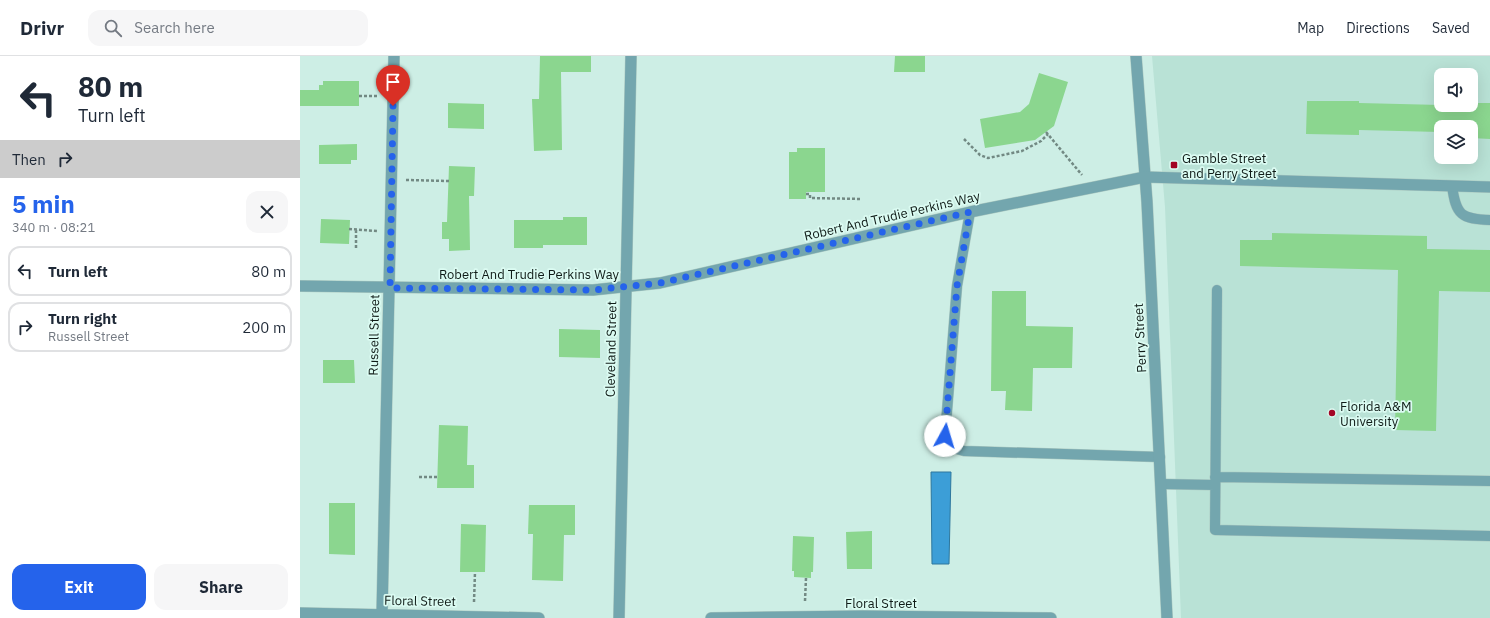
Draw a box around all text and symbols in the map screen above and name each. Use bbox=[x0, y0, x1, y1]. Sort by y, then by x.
search box bbox=[88, 10, 368, 46]
text: Drivr bbox=[20, 16, 64, 40]
icon: search bbox=[102, 17, 124, 39]
text: Search here bbox=[134, 18, 215, 37]
text: Map bbox=[1297, 19, 1324, 37]
text: Directions bbox=[1346, 19, 1410, 37]
text: Saved bbox=[1432, 19, 1470, 37]
pin bbox=[376, 65, 410, 106]
text: 80 m bbox=[78, 68, 143, 105]
map controls bbox=[1434, 68, 1478, 164]
button: sound bbox=[1434, 68, 1478, 112]
icon: arrive bbox=[382, 71, 404, 93]
icon: left bbox=[12, 72, 64, 124]
text: Turn left bbox=[78, 104, 146, 127]
button: layers bbox=[1434, 120, 1478, 164]
icon: right bbox=[54, 148, 76, 170]
text: Then bbox=[12, 150, 46, 169]
place label: Gamble Street and Perry Street bbox=[1182, 150, 1277, 182]
marker: Gamble Street and Perry Street bbox=[1169, 160, 1179, 170]
street label: Robert And Trudie Perkins Way bbox=[802, 187, 982, 245]
text: 5 min bbox=[12, 188, 75, 220]
button: close bbox=[246, 191, 288, 233]
text: 340 m · 08:21 bbox=[12, 219, 95, 236]
icon: left bbox=[14, 260, 36, 282]
text: Turn left bbox=[48, 262, 108, 281]
text: 80 m bbox=[251, 262, 286, 281]
street label: Robert And Trudie Perkins Way bbox=[439, 266, 620, 283]
street label: Russell Street bbox=[365, 294, 383, 376]
street label: Cleveland Street bbox=[602, 301, 620, 397]
street label: Perry Street bbox=[1130, 303, 1150, 373]
text: Turn right bbox=[48, 309, 117, 328]
icon: right bbox=[14, 316, 36, 338]
text: 200 m bbox=[242, 318, 286, 337]
text: Russell Street bbox=[48, 328, 129, 345]
place label: Florida A&M University bbox=[1340, 398, 1411, 430]
marker: Florida A&M University bbox=[1327, 408, 1337, 418]
position arrow bbox=[924, 415, 966, 457]
button: Exit bbox=[12, 564, 146, 610]
button: Share bbox=[154, 564, 288, 610]
street label: Floral Street bbox=[384, 592, 456, 610]
street label: Floral Street bbox=[845, 595, 917, 612]

